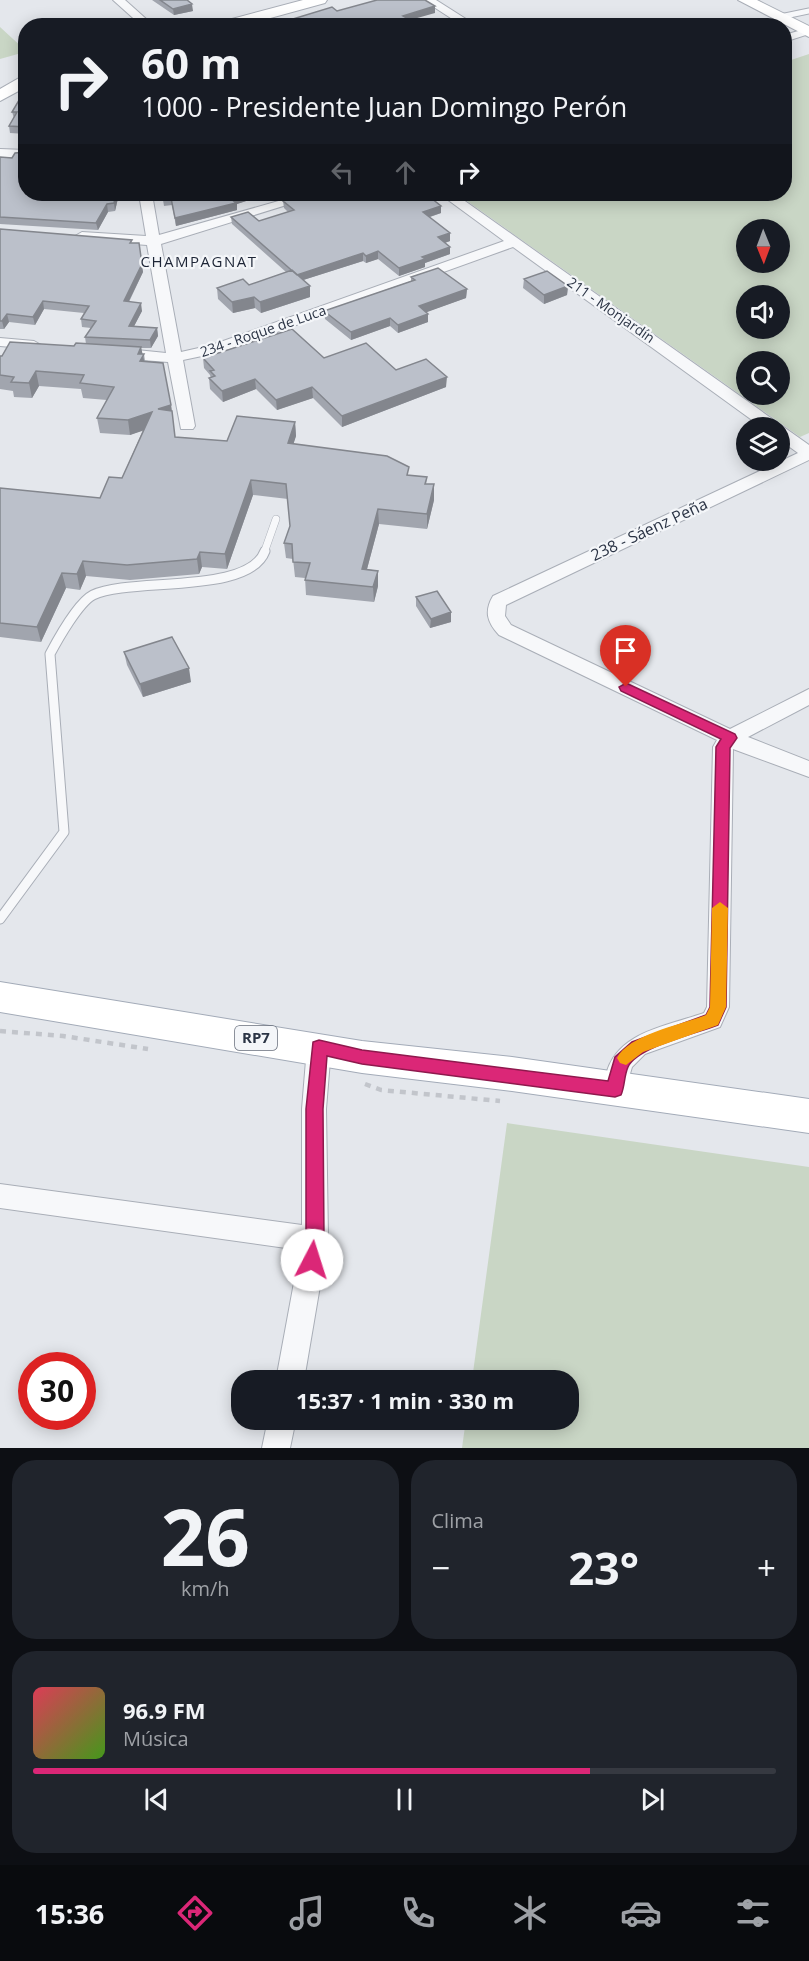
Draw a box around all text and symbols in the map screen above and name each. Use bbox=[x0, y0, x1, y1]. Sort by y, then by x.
text: 60 m bbox=[141, 34, 241, 91]
icon: right bbox=[42, 42, 120, 120]
text: 1000 - Presidente Juan Domingo Perón bbox=[141, 88, 627, 125]
icon: left bbox=[326, 156, 359, 189]
icon: ahead bbox=[389, 156, 422, 189]
icon: right bbox=[452, 156, 485, 189]
north arrow bbox=[736, 219, 790, 273]
map controls bbox=[736, 219, 790, 471]
district label: CHAMPAGNAT bbox=[141, 251, 257, 271]
street label: 211 - Monjardín bbox=[564, 272, 659, 347]
button: sound bbox=[736, 285, 790, 339]
street label: 234 - Roque de Luca bbox=[197, 300, 328, 361]
button: search bbox=[736, 351, 790, 405]
button: layers bbox=[736, 417, 790, 471]
street label: 238 - Sáenz Peña bbox=[587, 492, 711, 566]
pin bbox=[600, 625, 651, 687]
icon: arrive bbox=[609, 634, 642, 667]
road number: RP7 bbox=[235, 1026, 277, 1050]
position arrow bbox=[280, 1228, 344, 1292]
speed limit sign: 30 bbox=[18, 1352, 96, 1430]
text: 15:37 · 1 min · 330 m bbox=[296, 1385, 514, 1415]
text: 26 bbox=[161, 1483, 250, 1589]
text: Clima bbox=[432, 1507, 484, 1534]
text: 23° bbox=[568, 1537, 639, 1598]
text: − bbox=[432, 1545, 450, 1590]
text: + bbox=[757, 1545, 776, 1590]
text: km/h bbox=[181, 1575, 230, 1602]
text: 96.9 FM bbox=[123, 1695, 206, 1725]
text: Música bbox=[123, 1725, 189, 1752]
icon: previous bbox=[140, 1783, 173, 1816]
icon: pause bbox=[388, 1783, 421, 1816]
icon: next bbox=[636, 1783, 669, 1816]
icon: directions bbox=[174, 1892, 216, 1934]
icon: music bbox=[286, 1892, 328, 1934]
icon: phone bbox=[397, 1892, 439, 1934]
icon: climate bbox=[509, 1892, 551, 1934]
icon: car bbox=[620, 1892, 662, 1934]
icon: filters bbox=[732, 1892, 774, 1934]
text: 15:36 bbox=[35, 1895, 104, 1932]

